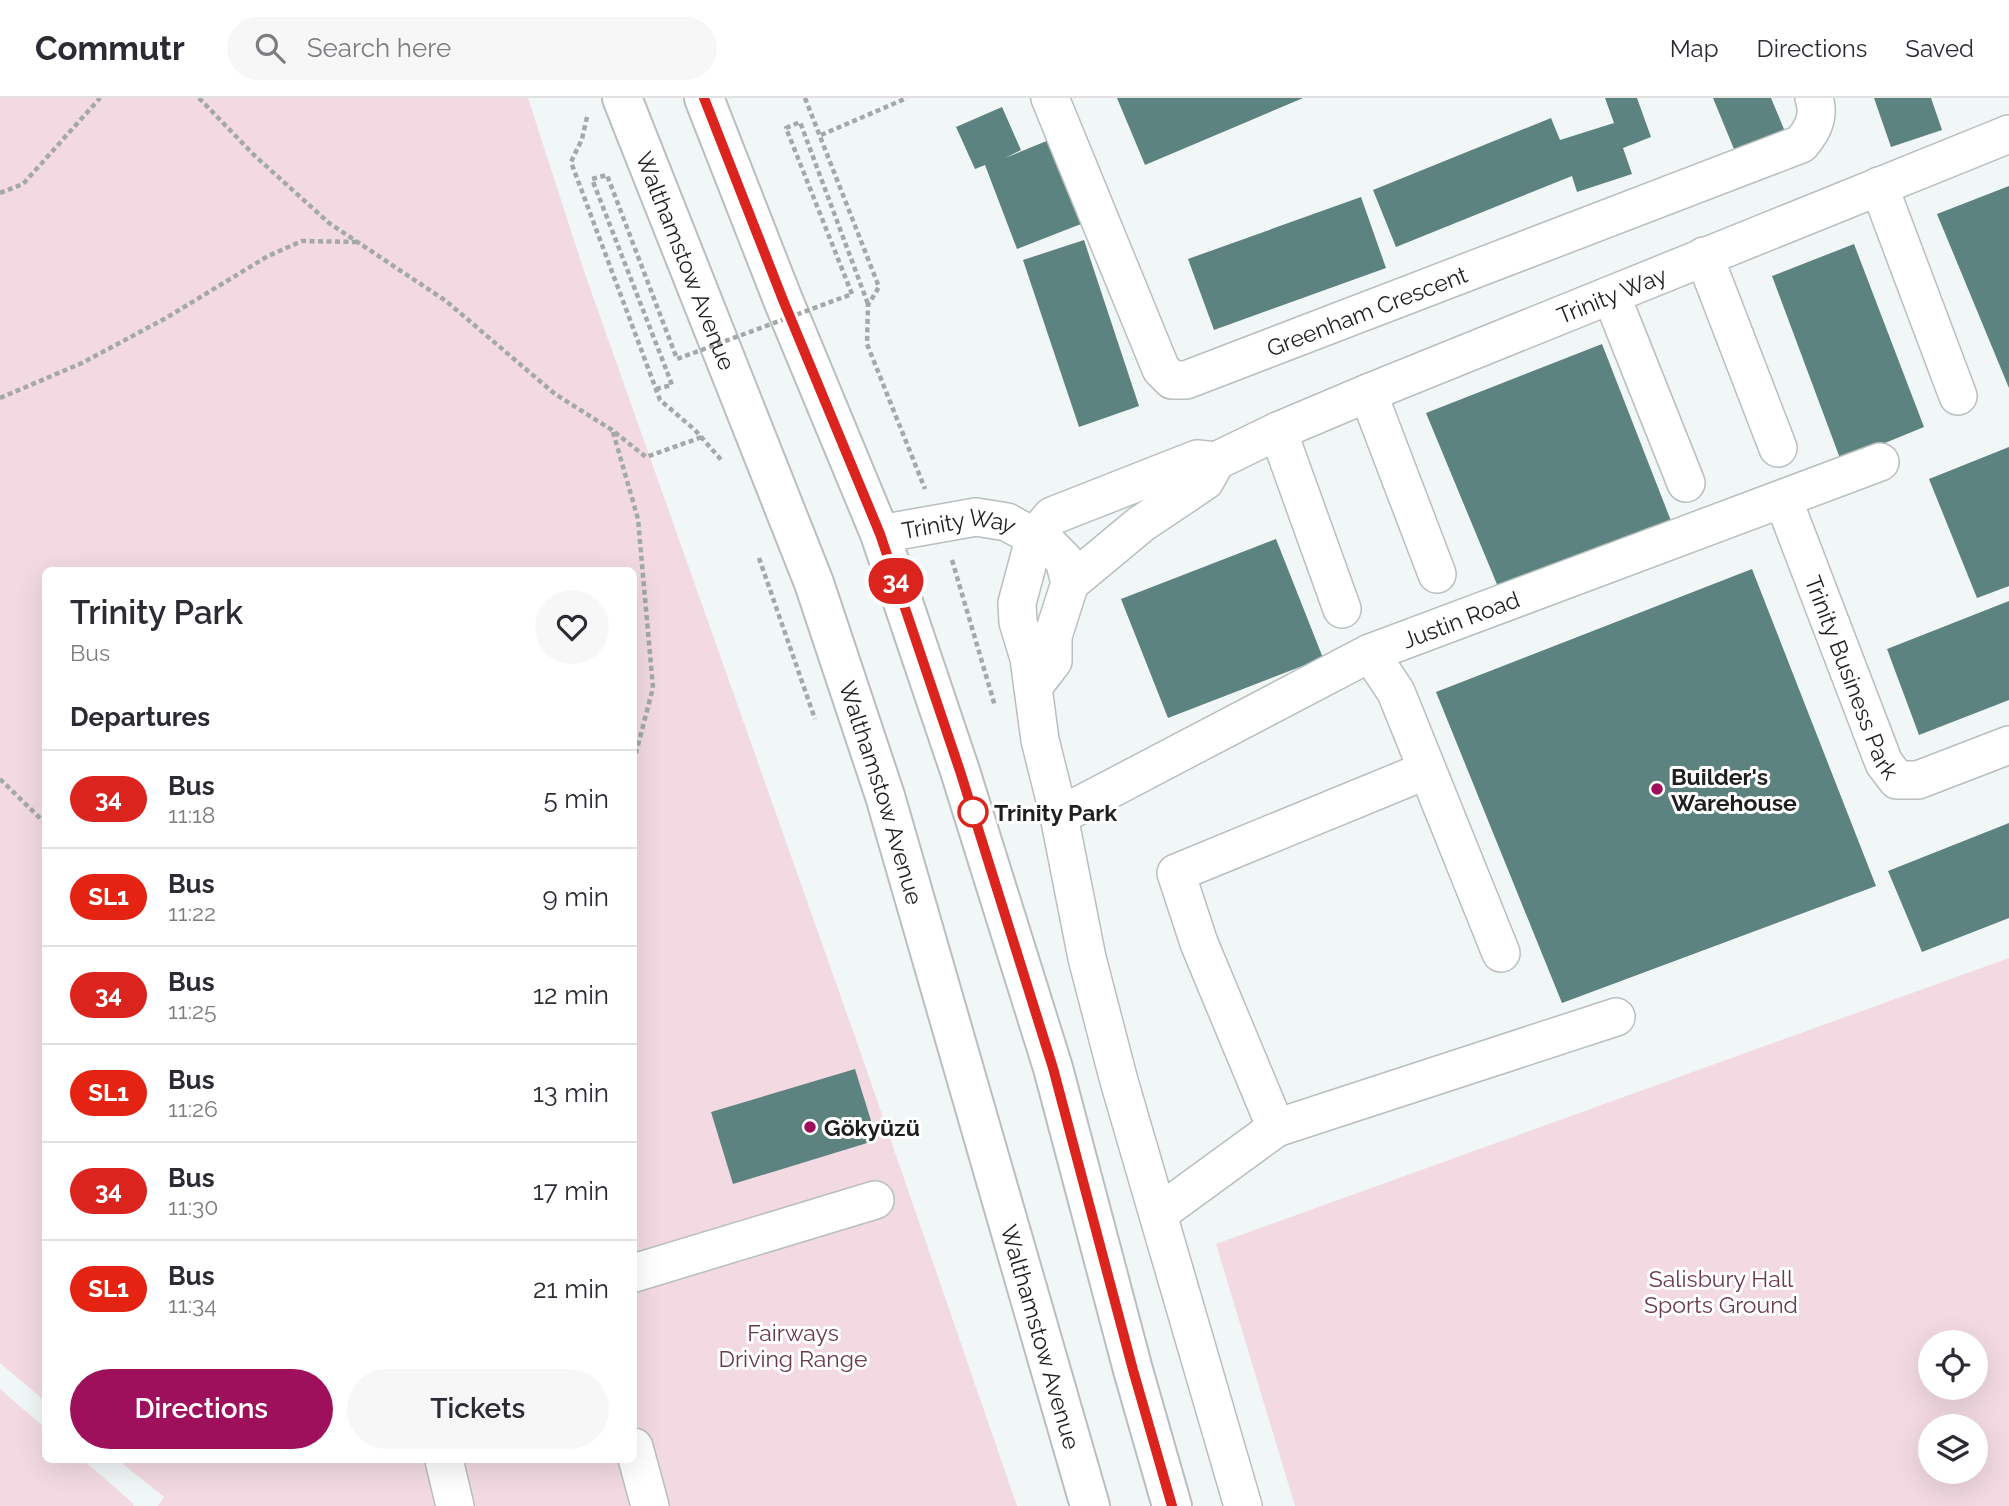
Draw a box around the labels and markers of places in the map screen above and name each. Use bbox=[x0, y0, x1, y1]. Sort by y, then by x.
place label: Builder's Warehouse bbox=[1671, 763, 1797, 816]
marker: Builder's Warehouse bbox=[1649, 781, 1665, 797]
marker: Trinity Park bbox=[958, 797, 988, 827]
place label: Trinity Park bbox=[994, 799, 1117, 826]
place label: Gökyüzü bbox=[824, 1114, 920, 1141]
marker: Gökyüzü bbox=[802, 1119, 818, 1135]

